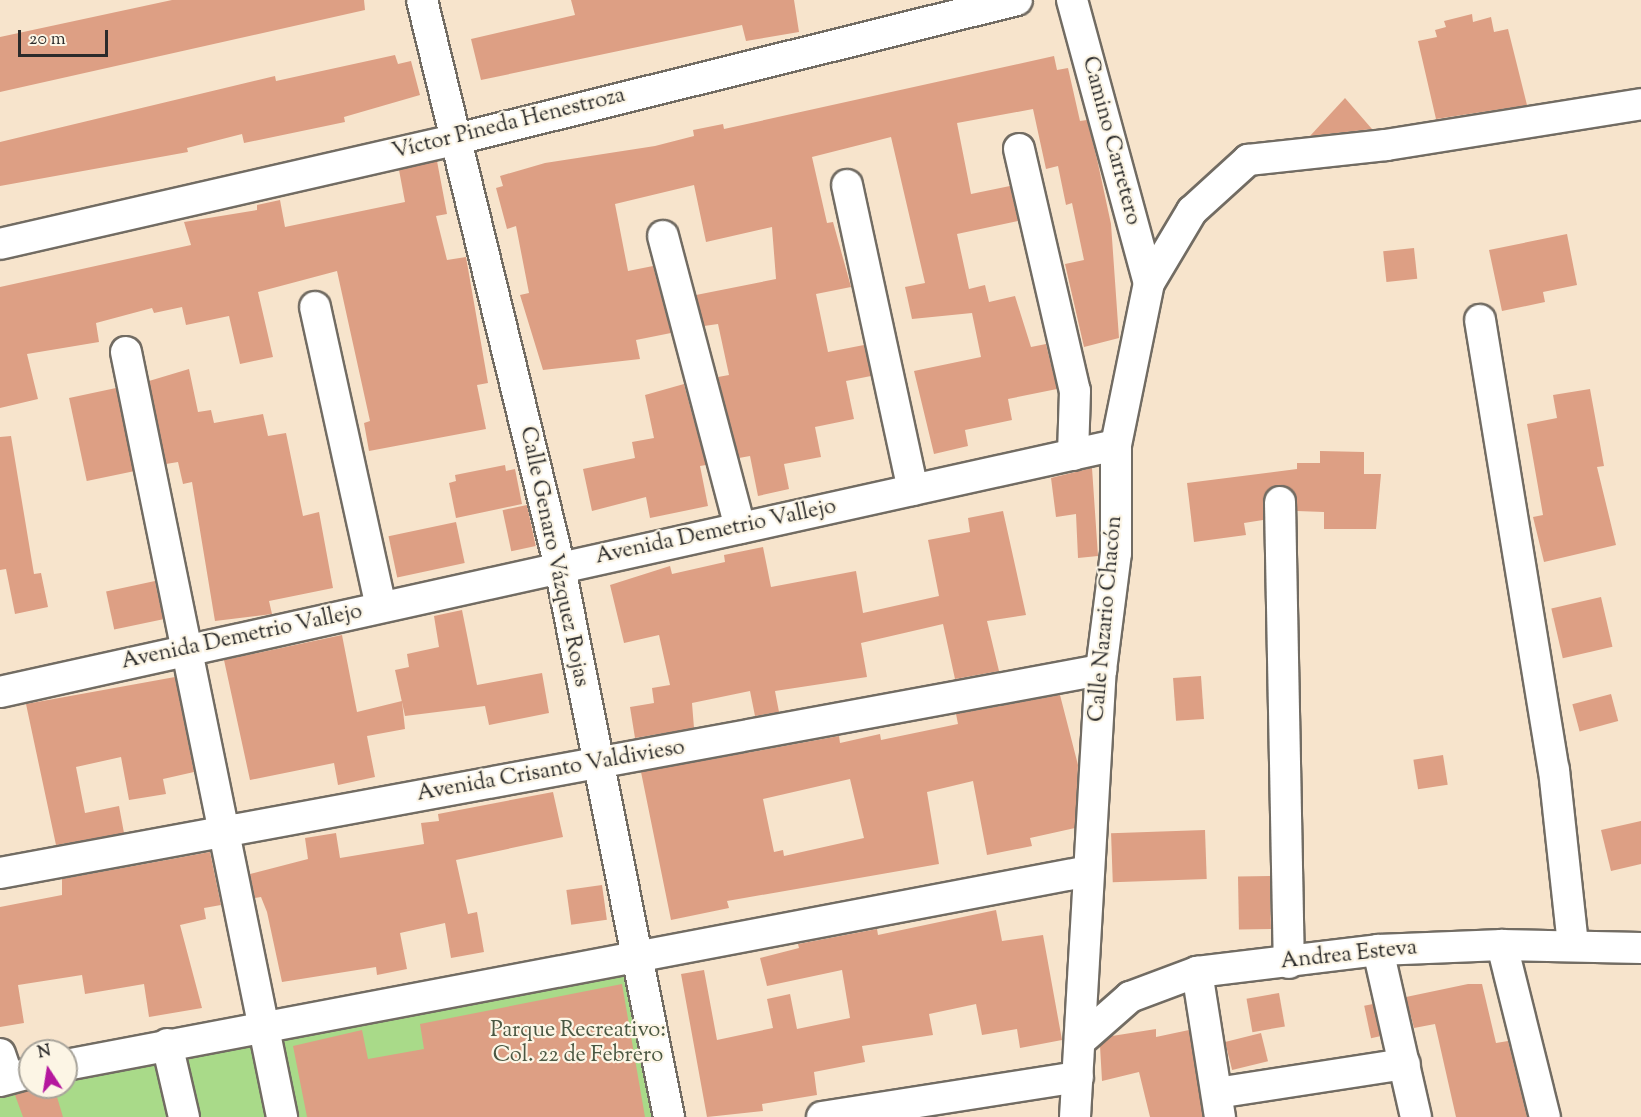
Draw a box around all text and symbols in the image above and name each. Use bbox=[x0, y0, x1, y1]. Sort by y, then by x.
scale bar bbox=[21, 18, 111, 56]
text: 20 m bbox=[29, 27, 66, 53]
street label: Camino Carretero bbox=[1075, 54, 1145, 228]
street label: Víctor Pineda Henestroza bbox=[390, 83, 628, 167]
street label: Calle Genaro Vázquez Rojas bbox=[512, 424, 594, 690]
street label: Avenida Demetrio Vallejo bbox=[593, 495, 839, 571]
street label: Calle Nazario Chacón bbox=[1085, 515, 1129, 723]
street label: Avenida Demetrio Vallejo bbox=[119, 600, 365, 676]
street label: Avenida Crisanto Valdivieso bbox=[415, 735, 687, 809]
street label: Andrea Esteva bbox=[1279, 936, 1419, 976]
park label: Parque Recreativo: Col. 22 de Febrero bbox=[490, 1018, 666, 1070]
north arrow bbox=[18, 1039, 78, 1099]
text: N bbox=[36, 1040, 53, 1065]

